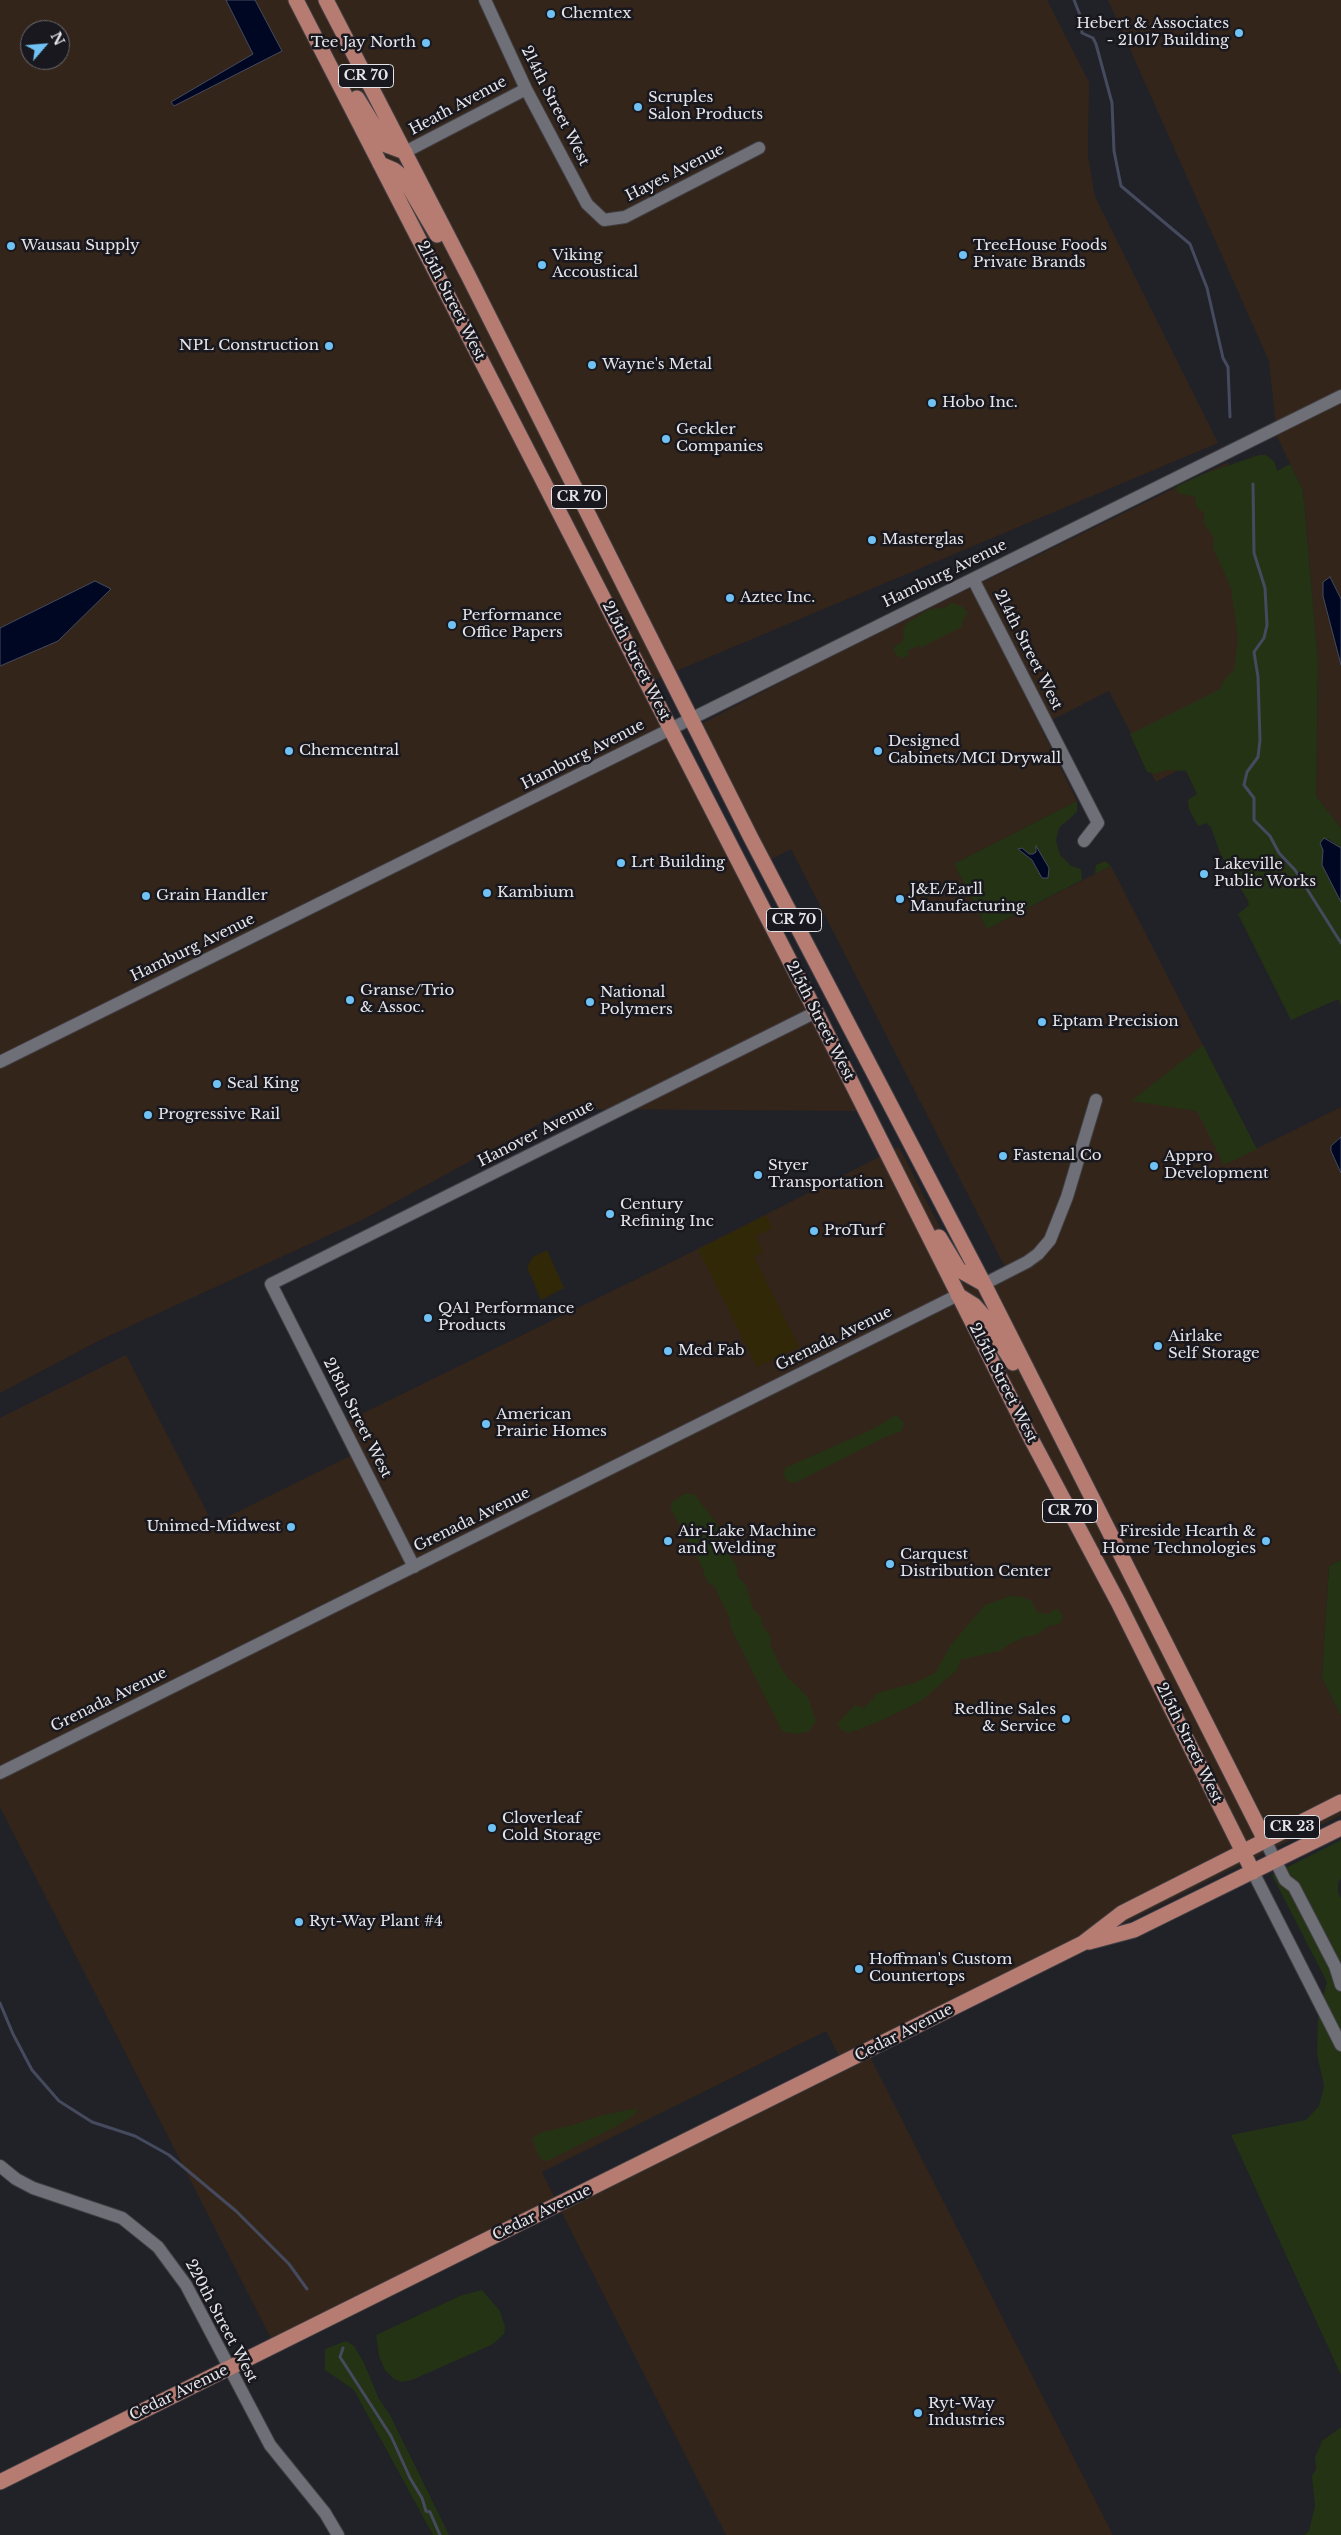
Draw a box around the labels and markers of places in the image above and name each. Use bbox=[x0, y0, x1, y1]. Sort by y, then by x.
place label: Chemtex bbox=[561, 5, 631, 23]
marker: Chemtex bbox=[545, 8, 557, 20]
place label: Hebert & Associates - 21017 Building bbox=[1076, 15, 1229, 50]
marker: Hebert & Associates - 21017 Building bbox=[1233, 27, 1245, 39]
place label: Tee Jay North bbox=[311, 34, 416, 52]
marker: Tee Jay North bbox=[420, 37, 432, 49]
place label: Scruples Salon Products bbox=[648, 89, 763, 124]
marker: Scruples Salon Products bbox=[632, 101, 644, 113]
place label: Wausau Supply bbox=[21, 237, 140, 255]
place label: TreeHouse Foods Private Brands bbox=[973, 237, 1107, 272]
marker: Wausau Supply bbox=[5, 240, 17, 252]
place label: Viking Accoustical bbox=[552, 247, 638, 282]
marker: TreeHouse Foods Private Brands bbox=[957, 249, 969, 261]
marker: Viking Accoustical bbox=[536, 259, 548, 271]
place label: NPL Construction bbox=[179, 337, 319, 355]
marker: NPL Construction bbox=[323, 340, 335, 352]
place label: Wayne's Metal bbox=[602, 356, 712, 374]
marker: Wayne's Metal bbox=[586, 359, 598, 371]
place label: Hobo Inc. bbox=[942, 394, 1018, 412]
marker: Hobo Inc. bbox=[926, 397, 938, 409]
place label: Geckler Companies bbox=[676, 421, 763, 456]
marker: Geckler Companies bbox=[660, 433, 672, 445]
place label: Masterglas bbox=[882, 531, 964, 549]
marker: Masterglas bbox=[866, 534, 878, 546]
place label: Aztec Inc. bbox=[740, 589, 815, 607]
marker: Aztec Inc. bbox=[724, 592, 736, 604]
place label: Performance Office Papers bbox=[462, 607, 563, 642]
marker: Performance Office Papers bbox=[446, 619, 458, 631]
place label: Designed Cabinets/MCI Drywall bbox=[888, 733, 1061, 768]
place label: Chemcentral bbox=[299, 742, 399, 760]
marker: Chemcentral bbox=[283, 745, 295, 757]
marker: Designed Cabinets/MCI Drywall bbox=[872, 745, 884, 757]
place label: Lrt Building bbox=[631, 854, 725, 872]
place label: Lakeville Public Works bbox=[1214, 856, 1316, 891]
marker: Lrt Building bbox=[615, 857, 627, 869]
marker: Lakeville Public Works bbox=[1198, 868, 1210, 880]
place label: J&E/Earll Manufacturing bbox=[910, 881, 1025, 916]
place label: Kambium bbox=[497, 884, 574, 902]
place label: Grain Handler bbox=[156, 887, 268, 905]
marker: Kambium bbox=[481, 887, 493, 899]
marker: Grain Handler bbox=[140, 890, 152, 902]
marker: J&E/Earll Manufacturing bbox=[894, 893, 906, 905]
place label: Granse/Trio & Assoc. bbox=[360, 982, 454, 1017]
place label: National Polymers bbox=[600, 984, 673, 1019]
marker: Granse/Trio & Assoc. bbox=[344, 994, 356, 1006]
marker: National Polymers bbox=[584, 996, 596, 1008]
place label: Eptam Precision bbox=[1052, 1013, 1179, 1031]
marker: Eptam Precision bbox=[1036, 1016, 1048, 1028]
place label: Seal King bbox=[227, 1075, 299, 1093]
marker: Seal King bbox=[211, 1078, 223, 1090]
place label: Progressive Rail bbox=[158, 1106, 280, 1124]
marker: Progressive Rail bbox=[142, 1109, 154, 1121]
place label: Fastenal Co bbox=[1013, 1147, 1102, 1165]
place label: Appro Development bbox=[1164, 1148, 1269, 1183]
marker: Fastenal Co bbox=[997, 1150, 1009, 1162]
place label: Styer Transportation bbox=[768, 1157, 884, 1192]
marker: Appro Development bbox=[1148, 1160, 1160, 1172]
marker: Styer Transportation bbox=[752, 1169, 764, 1181]
place label: Century Refining Inc bbox=[620, 1196, 714, 1231]
marker: Century Refining Inc bbox=[604, 1208, 616, 1220]
place label: ProTurf bbox=[824, 1222, 884, 1240]
marker: ProTurf bbox=[808, 1225, 820, 1237]
place label: QA1 Performance Products bbox=[438, 1300, 574, 1335]
marker: QA1 Performance Products bbox=[422, 1312, 434, 1324]
place label: Airlake Self Storage bbox=[1168, 1328, 1260, 1363]
marker: Airlake Self Storage bbox=[1152, 1340, 1164, 1352]
place label: Med Fab bbox=[678, 1342, 745, 1360]
marker: Med Fab bbox=[662, 1345, 674, 1357]
place label: American Prairie Homes bbox=[496, 1406, 607, 1441]
marker: American Prairie Homes bbox=[480, 1418, 492, 1430]
place label: Unimed-Midwest bbox=[146, 1518, 281, 1536]
marker: Unimed-Midwest bbox=[285, 1521, 297, 1533]
place label: Air-Lake Machine and Welding bbox=[678, 1523, 816, 1558]
place label: Fireside Hearth & Home Technologies bbox=[1102, 1523, 1256, 1558]
marker: Air-Lake Machine and Welding bbox=[662, 1535, 674, 1547]
marker: Fireside Hearth & Home Technologies bbox=[1260, 1535, 1272, 1547]
place label: Carquest Distribution Center bbox=[900, 1546, 1051, 1581]
marker: Carquest Distribution Center bbox=[884, 1558, 896, 1570]
place label: Redline Sales & Service bbox=[954, 1701, 1056, 1736]
marker: Redline Sales & Service bbox=[1060, 1713, 1072, 1725]
place label: Cloverleaf Cold Storage bbox=[502, 1810, 601, 1845]
marker: Cloverleaf Cold Storage bbox=[486, 1822, 498, 1834]
place label: Ryt-Way Plant #4 bbox=[309, 1913, 443, 1931]
marker: Ryt-Way Plant #4 bbox=[293, 1916, 305, 1928]
place label: Hoffman's Custom Countertops bbox=[869, 1951, 1012, 1986]
marker: Hoffman's Custom Countertops bbox=[853, 1963, 865, 1975]
place label: Ryt-Way Industries bbox=[928, 2395, 1005, 2430]
marker: Ryt-Way Industries bbox=[912, 2407, 924, 2419]

